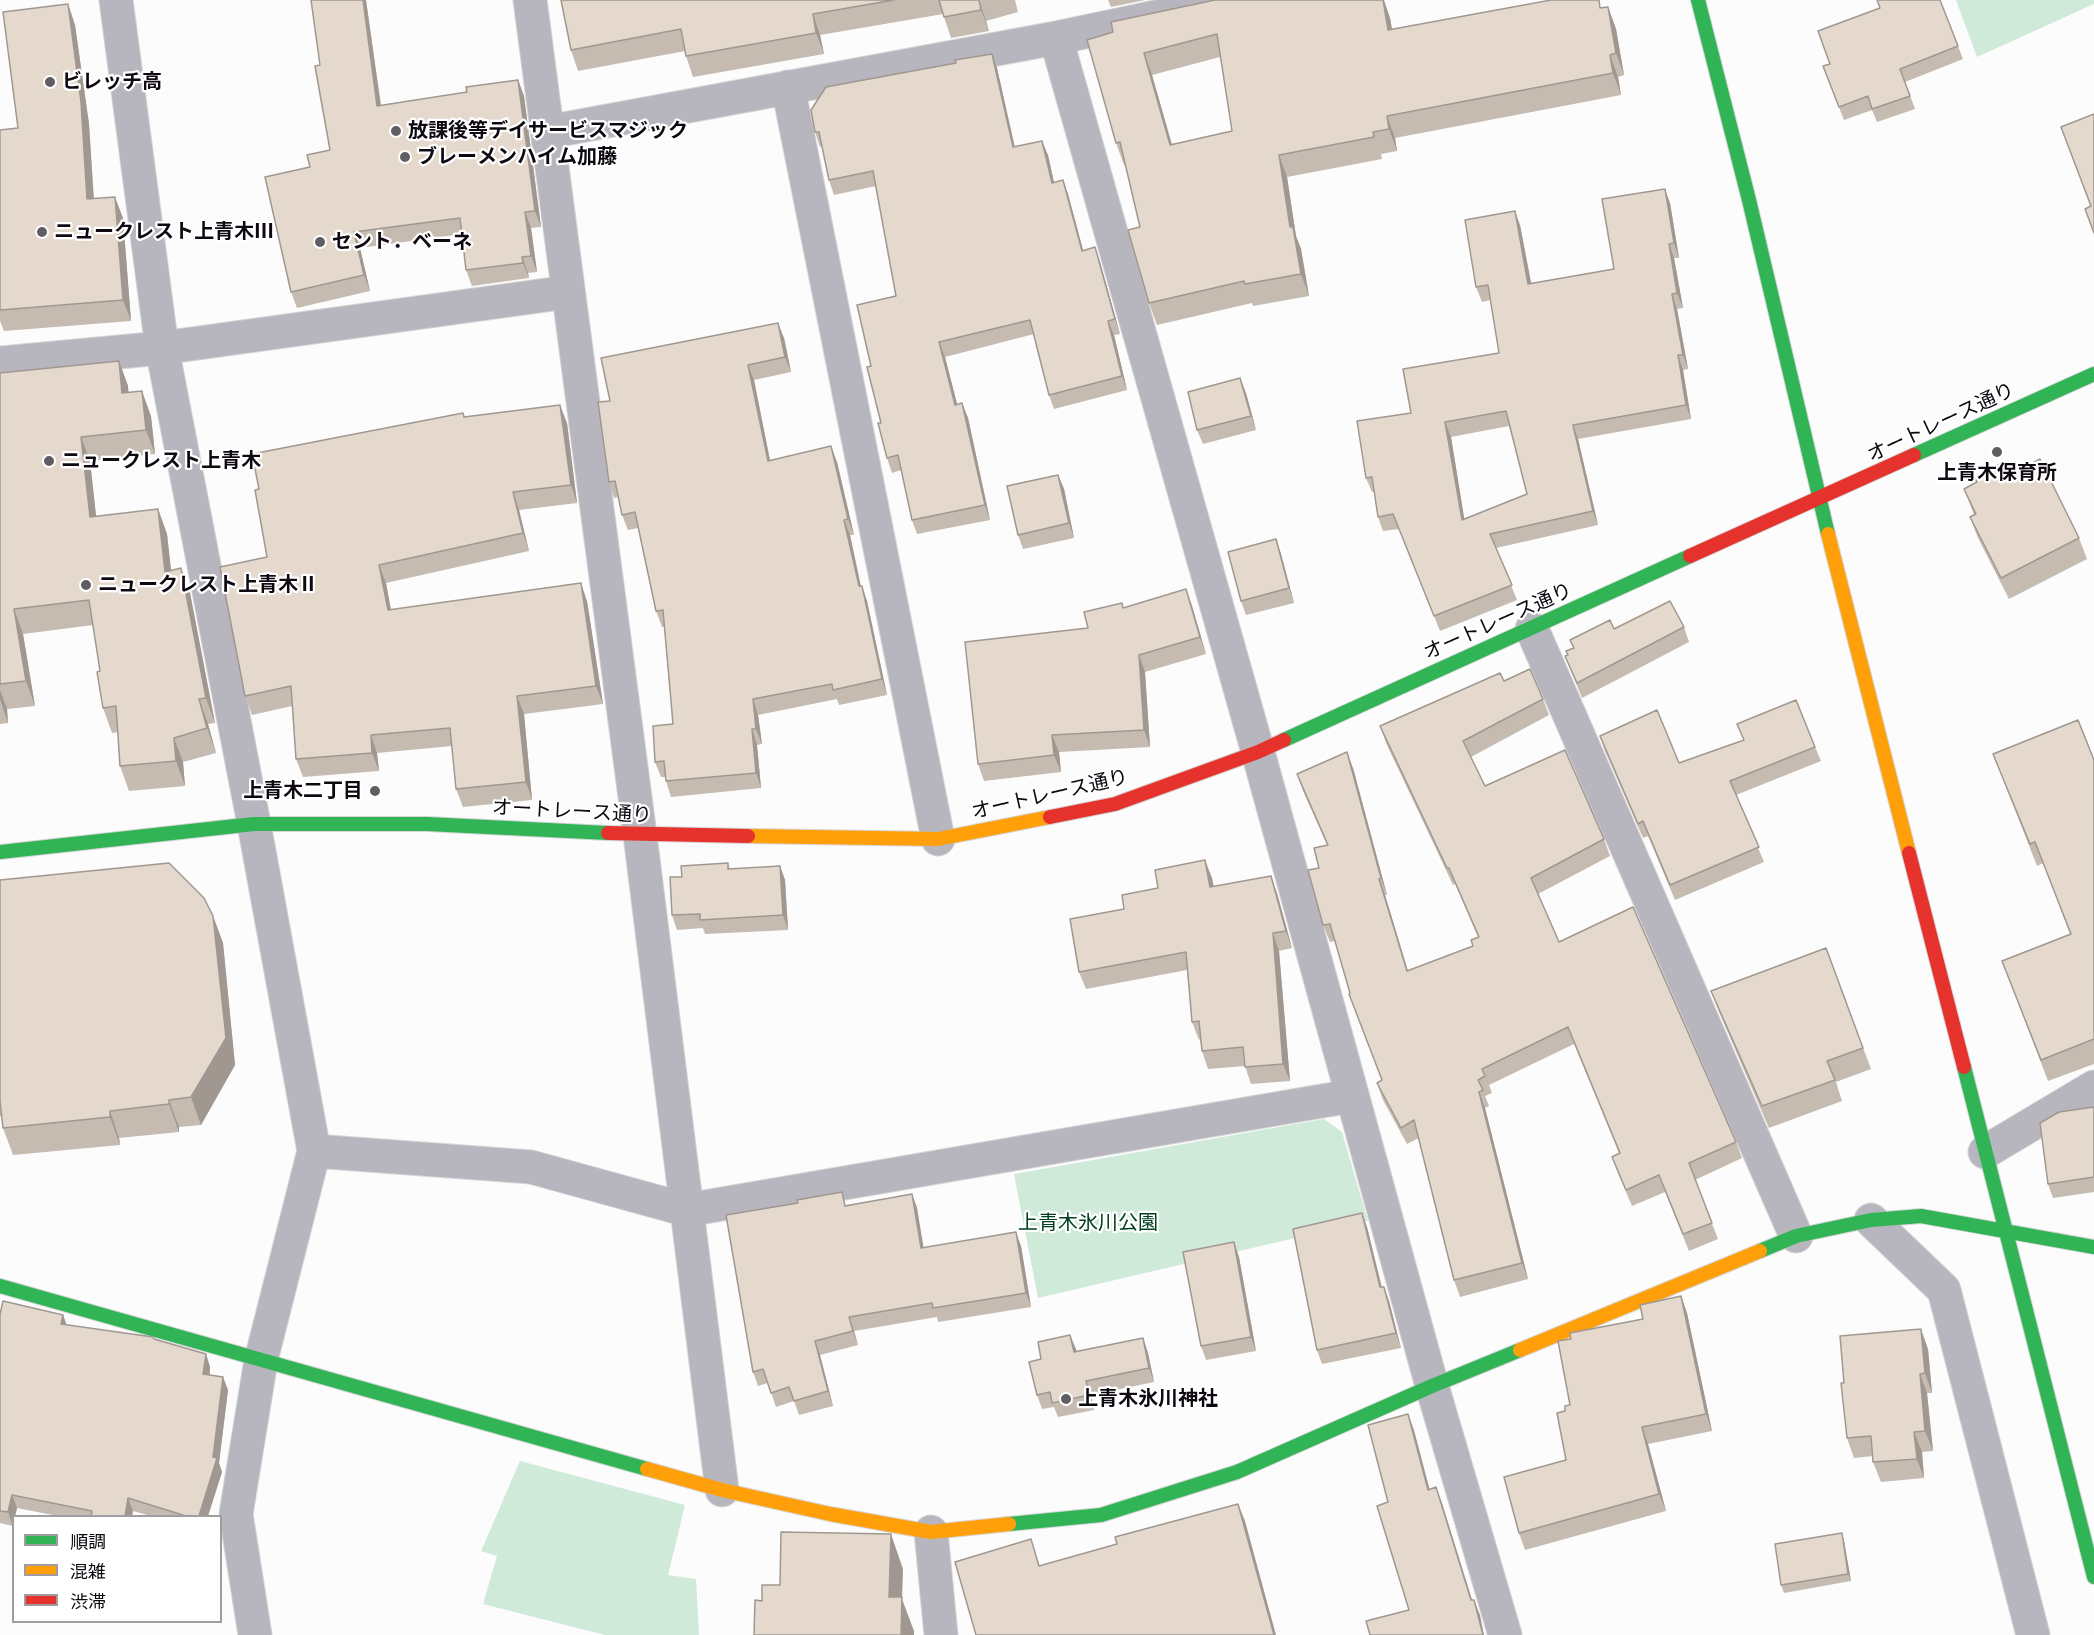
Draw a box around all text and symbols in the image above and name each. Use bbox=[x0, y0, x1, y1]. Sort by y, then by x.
place label: ビレッチ高 bbox=[62, 70, 162, 94]
marker: ビレッチ高 bbox=[43, 75, 57, 89]
place label: 放課後等デイサービスマジック bbox=[408, 119, 688, 143]
marker: 放課後等デイサービスマジック bbox=[389, 124, 403, 138]
place label: ブレーメンハイム加藤 bbox=[417, 145, 617, 169]
marker: ブレーメンハイム加藤 bbox=[398, 150, 412, 164]
place label: ニュークレスト上青木Ⅲ bbox=[54, 220, 274, 244]
marker: ニュークレスト上青木Ⅲ bbox=[35, 225, 49, 239]
place label: セント．ベーネ bbox=[332, 230, 472, 254]
marker: セント．ベーネ bbox=[313, 235, 327, 249]
street label: オートレース通り bbox=[1863, 378, 2019, 468]
marker: 上青木保育所 bbox=[1990, 445, 2004, 459]
place label: ニュークレスト上青木 bbox=[61, 449, 261, 473]
marker: ニュークレスト上青木 bbox=[42, 454, 56, 468]
place label: 上青木保育所 bbox=[1937, 461, 2057, 485]
place label: ニュークレスト上青木Ⅱ bbox=[98, 573, 318, 597]
marker: ニュークレスト上青木Ⅱ bbox=[79, 578, 93, 592]
street label: オートレース通り bbox=[1420, 578, 1576, 666]
street label: オートレース通り bbox=[969, 765, 1131, 825]
place label: 上青木二丁目 bbox=[243, 779, 363, 803]
marker: 上青木二丁目 bbox=[368, 784, 382, 798]
street label: オートレース通り bbox=[491, 796, 653, 828]
park label: 上青木氷川公園 bbox=[1018, 1211, 1158, 1235]
place label: 上青木氷川神社 bbox=[1078, 1387, 1218, 1411]
marker: 上青木氷川神社 bbox=[1059, 1392, 1073, 1406]
legend bbox=[12, 1515, 222, 1623]
text: 順調 bbox=[70, 1531, 106, 1553]
text: 混雑 bbox=[70, 1561, 106, 1583]
text: 渋滞 bbox=[70, 1591, 106, 1613]

